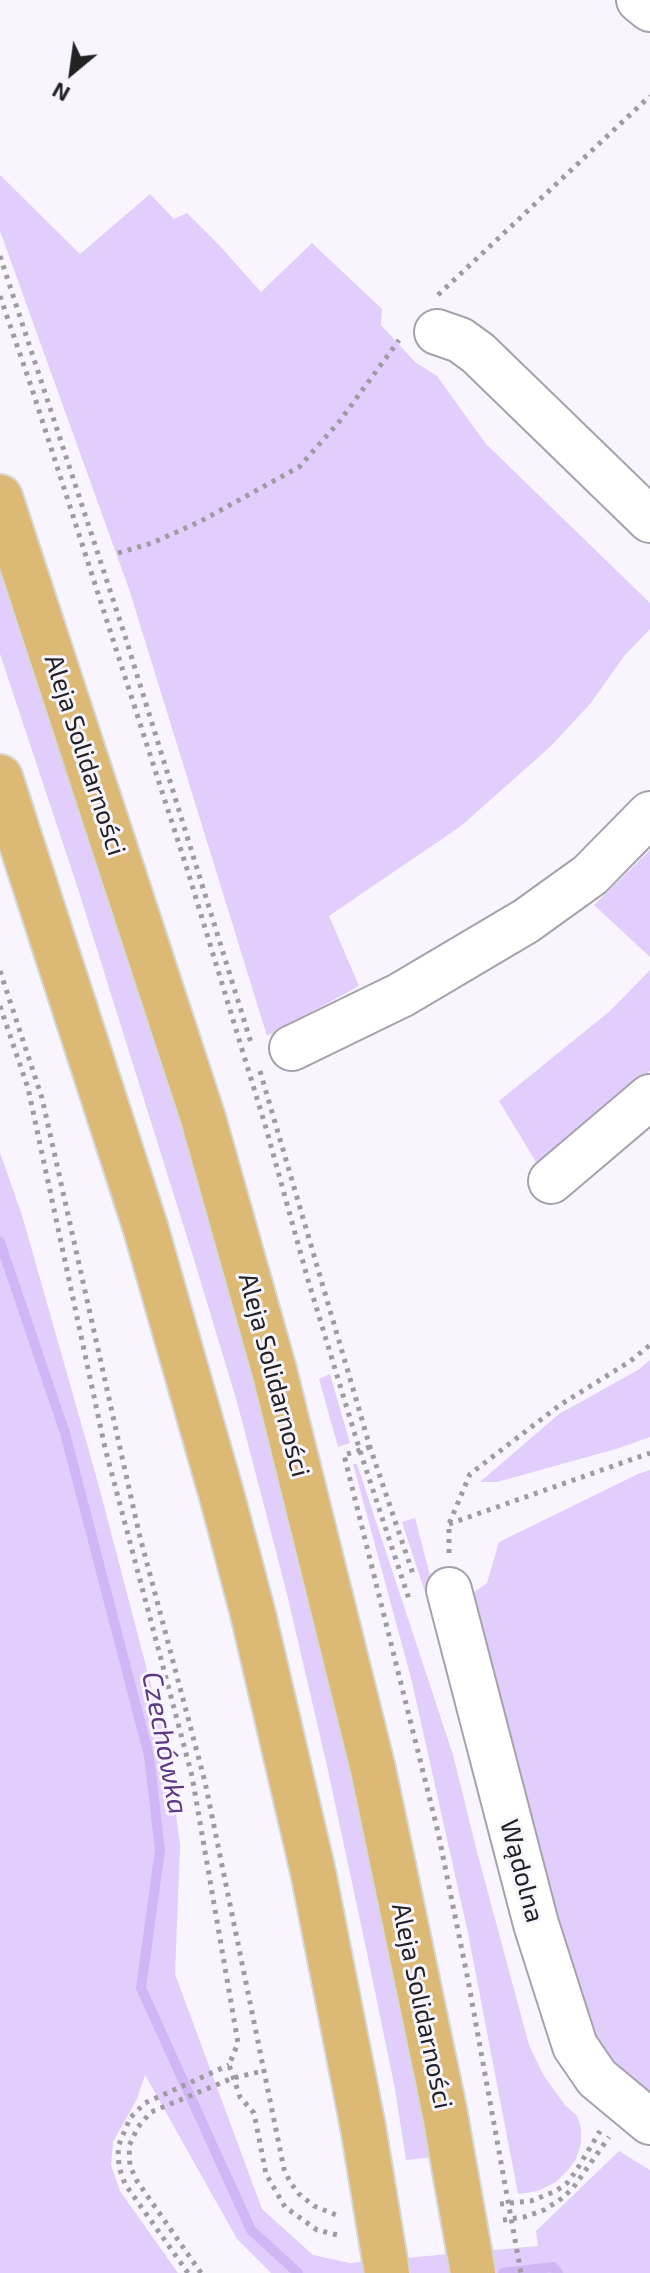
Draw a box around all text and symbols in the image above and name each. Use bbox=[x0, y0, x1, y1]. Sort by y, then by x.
north arrow bbox=[32, 32, 112, 112]
text: N bbox=[47, 78, 74, 108]
street label: Aleja Solidarności bbox=[38, 650, 132, 860]
street label: Aleja Solidarności bbox=[232, 1270, 316, 1480]
water label: Czechówka bbox=[135, 1669, 195, 1817]
street label: Wądolna bbox=[493, 1816, 551, 1926]
street label: Aleja Solidarności bbox=[385, 1900, 459, 2112]

